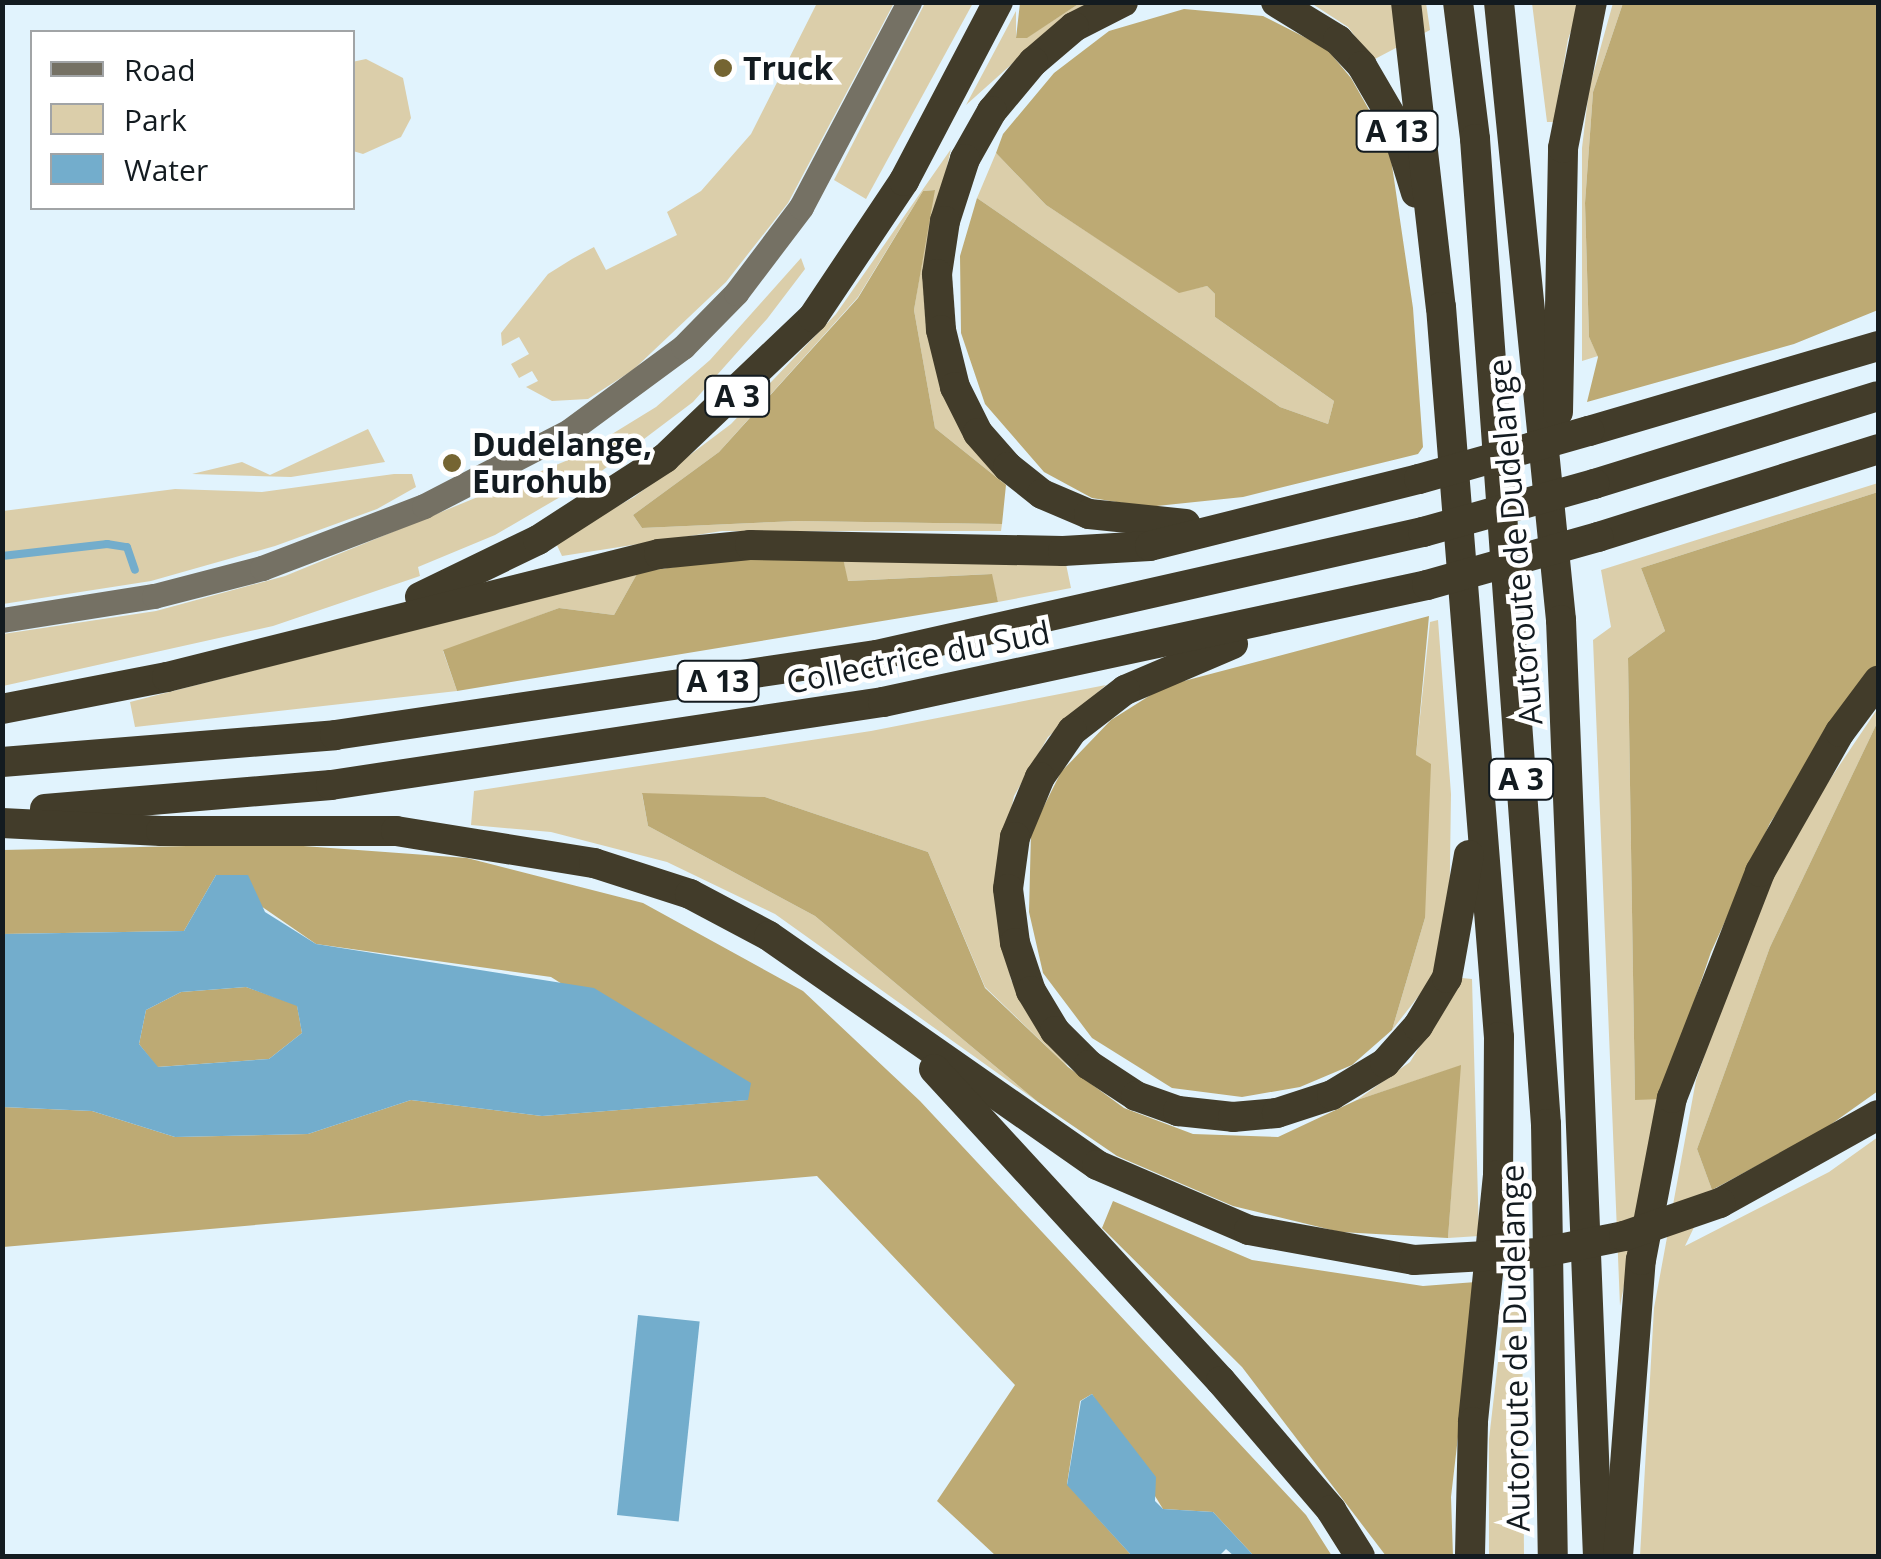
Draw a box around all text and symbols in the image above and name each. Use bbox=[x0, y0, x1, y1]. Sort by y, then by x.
legend bbox=[30, 30, 355, 210]
text: Road bbox=[124, 49, 196, 90]
place label: Truck bbox=[743, 49, 833, 87]
marker: Truck bbox=[712, 57, 734, 79]
text: Park bbox=[124, 99, 187, 140]
road number: A 13 bbox=[1354, 106, 1440, 156]
text: Water bbox=[124, 149, 208, 190]
street label: Autoroute de Dudelange bbox=[1480, 357, 1550, 727]
road number: A 3 bbox=[702, 371, 772, 421]
place label: Dudelange, Eurohub bbox=[472, 426, 652, 501]
marker: Dudelange, Eurohub bbox=[441, 452, 463, 474]
street label: Collectrice du Sud bbox=[783, 613, 1053, 701]
road number: A 13 bbox=[676, 656, 760, 706]
road number: A 3 bbox=[1486, 754, 1556, 804]
street label: Autoroute de Dudelange bbox=[1493, 1164, 1537, 1532]

